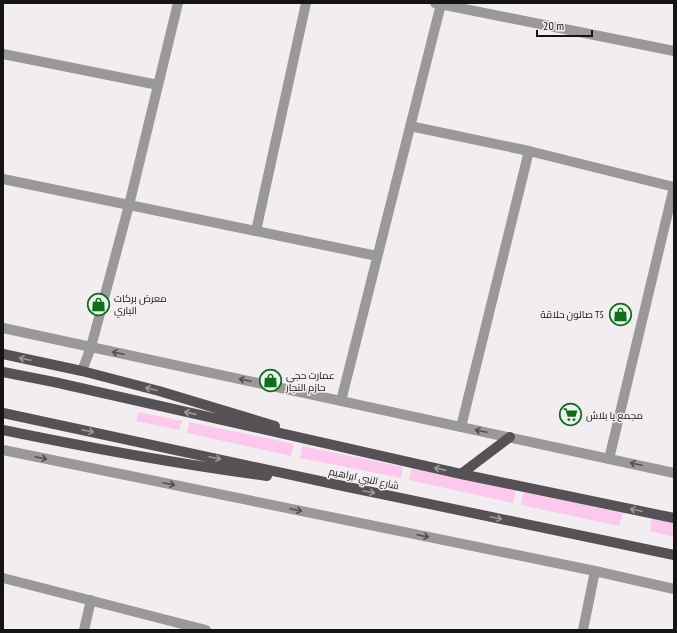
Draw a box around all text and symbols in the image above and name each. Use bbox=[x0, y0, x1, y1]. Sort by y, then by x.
scale bar bbox=[537, 12, 592, 38]
text: 20 m bbox=[543, 18, 564, 33]
shop icon: معرض بركات الباري bbox=[85, 291, 111, 317]
place label: معرض بركات الباري bbox=[114, 292, 167, 318]
shop icon: صالون حلاقة T5 bbox=[607, 301, 633, 327]
place label: صالون حلاقة T5 bbox=[540, 308, 604, 321]
one-way arrow bbox=[112, 349, 125, 357]
one-way arrow bbox=[19, 354, 32, 362]
shop icon: عمارت حجي حازم النجار bbox=[258, 368, 284, 394]
place label: عمارت حجي حازم النجار bbox=[285, 369, 335, 395]
one-way arrow bbox=[239, 376, 252, 384]
one-way arrow bbox=[145, 385, 158, 392]
supermarket icon: مجمع يا بلاش bbox=[558, 402, 584, 428]
one-way arrow bbox=[184, 408, 197, 416]
place label: مجمع يا بلاش bbox=[586, 409, 643, 422]
one-way arrow bbox=[81, 427, 94, 435]
one-way arrow bbox=[475, 427, 488, 435]
one-way arrow bbox=[34, 454, 47, 462]
one-way arrow bbox=[208, 455, 221, 463]
one-way arrow bbox=[630, 460, 643, 468]
one-way arrow bbox=[434, 464, 447, 472]
street label: شارع النبي ابراهيم bbox=[327, 465, 400, 493]
one-way arrow bbox=[162, 480, 175, 488]
one-way arrow bbox=[362, 488, 375, 496]
one-way arrow bbox=[630, 505, 643, 513]
one-way arrow bbox=[289, 506, 302, 514]
one-way arrow bbox=[490, 515, 503, 523]
one-way arrow bbox=[416, 533, 429, 541]

